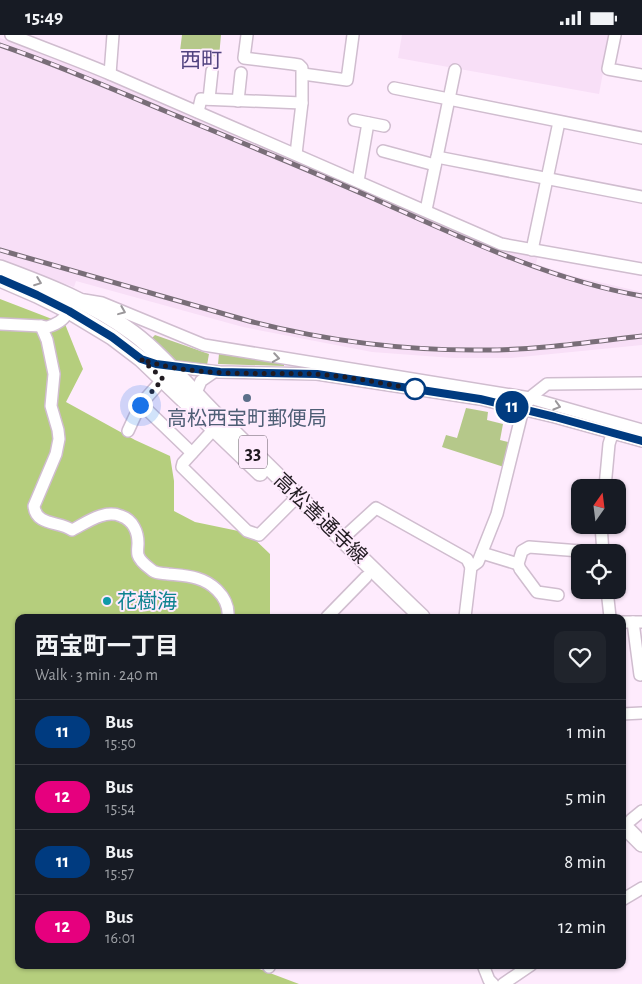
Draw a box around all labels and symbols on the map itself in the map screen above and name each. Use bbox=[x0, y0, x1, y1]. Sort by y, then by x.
district label: 西町 bbox=[180, 50, 222, 71]
one-way arrow bbox=[33, 276, 42, 286]
one-way arrow bbox=[117, 306, 125, 316]
one-way arrow bbox=[272, 352, 281, 362]
unlabelled marker bbox=[404, 378, 426, 400]
line badge: 11 bbox=[490, 391, 534, 423]
marker: 高松西宝町郵便局 bbox=[241, 392, 253, 404]
your location bbox=[128, 393, 153, 418]
one-way arrow bbox=[552, 400, 561, 410]
place label: 高松西宝町郵便局 bbox=[167, 408, 327, 429]
road number: 33 bbox=[239, 436, 267, 469]
street label: 高松善通寺線 bbox=[270, 468, 372, 568]
north arrow bbox=[571, 479, 626, 534]
place label: 花樹海 bbox=[117, 591, 177, 612]
marker: 花樹海 bbox=[101, 595, 113, 607]

